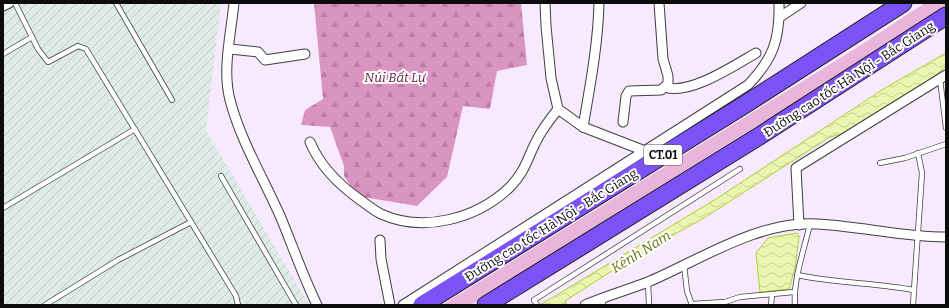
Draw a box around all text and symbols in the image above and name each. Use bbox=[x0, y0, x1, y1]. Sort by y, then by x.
street label: Đường cao tốc Hà Nội - Bắc Giang bbox=[761, 18, 937, 140]
park label: Núi Bất Lự bbox=[364, 70, 427, 85]
road number: CT.01 bbox=[644, 145, 682, 165]
street label: Đường cao tốc Hà Nội - Bắc Giang bbox=[462, 165, 640, 285]
water label: Kênh Nam bbox=[608, 227, 674, 277]

